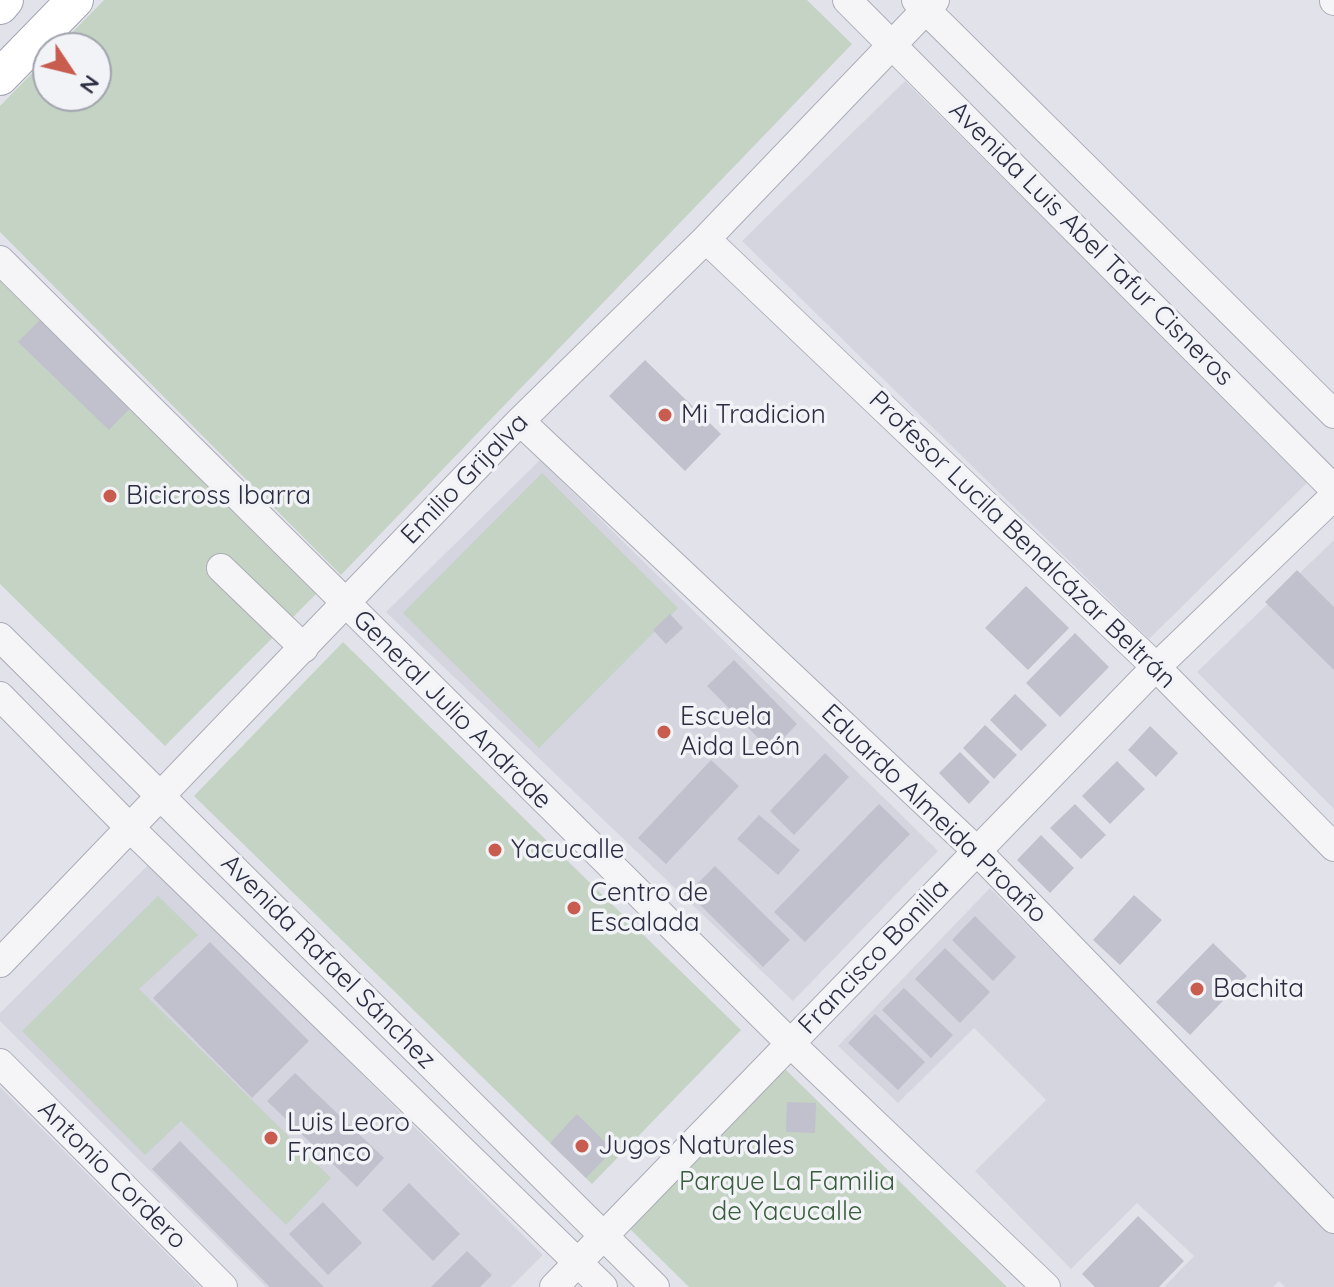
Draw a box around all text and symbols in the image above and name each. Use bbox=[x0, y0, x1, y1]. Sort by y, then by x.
north arrow bbox=[32, 32, 112, 112]
text: N bbox=[74, 70, 106, 99]
street label: Avenida Luis Abel Tafur Cisneros bbox=[942, 95, 1240, 393]
street label: Profesor Lucila Benalcázar Beltrán bbox=[862, 385, 1182, 695]
place label: Mi Tradicion bbox=[681, 399, 826, 431]
marker: Mi Tradicion bbox=[656, 406, 674, 424]
street label: Emilio Grijalva bbox=[395, 407, 535, 551]
place label: Bicicross Ibarra bbox=[126, 480, 311, 512]
marker: Bicicross Ibarra bbox=[101, 487, 119, 505]
street label: General Julio Andrade bbox=[346, 604, 558, 816]
street label: Eduardo Almeida Proaño bbox=[815, 698, 1053, 930]
place label: Escuela Aida León bbox=[680, 701, 800, 762]
marker: Escuela Aida León bbox=[655, 723, 673, 741]
place label: Yacucalle bbox=[511, 834, 624, 866]
marker: Yacucalle bbox=[486, 841, 504, 859]
street label: Avenida Rafael Sánchez bbox=[214, 848, 442, 1076]
street label: Francisco Bonilla bbox=[792, 873, 956, 1041]
place label: Centro de Escalada bbox=[590, 877, 708, 938]
marker: Centro de Escalada bbox=[565, 899, 583, 917]
place label: Bachita bbox=[1213, 973, 1304, 1005]
marker: Bachita bbox=[1188, 980, 1206, 998]
street label: Antonio Cordero bbox=[31, 1094, 193, 1256]
place label: Luis Leoro Franco bbox=[287, 1107, 410, 1168]
marker: Luis Leoro Franco bbox=[262, 1129, 280, 1147]
place label: Jugos Naturales bbox=[598, 1130, 794, 1162]
marker: Jugos Naturales bbox=[573, 1137, 591, 1155]
park label: Parque La Familia de Yacucalle bbox=[679, 1166, 895, 1228]

